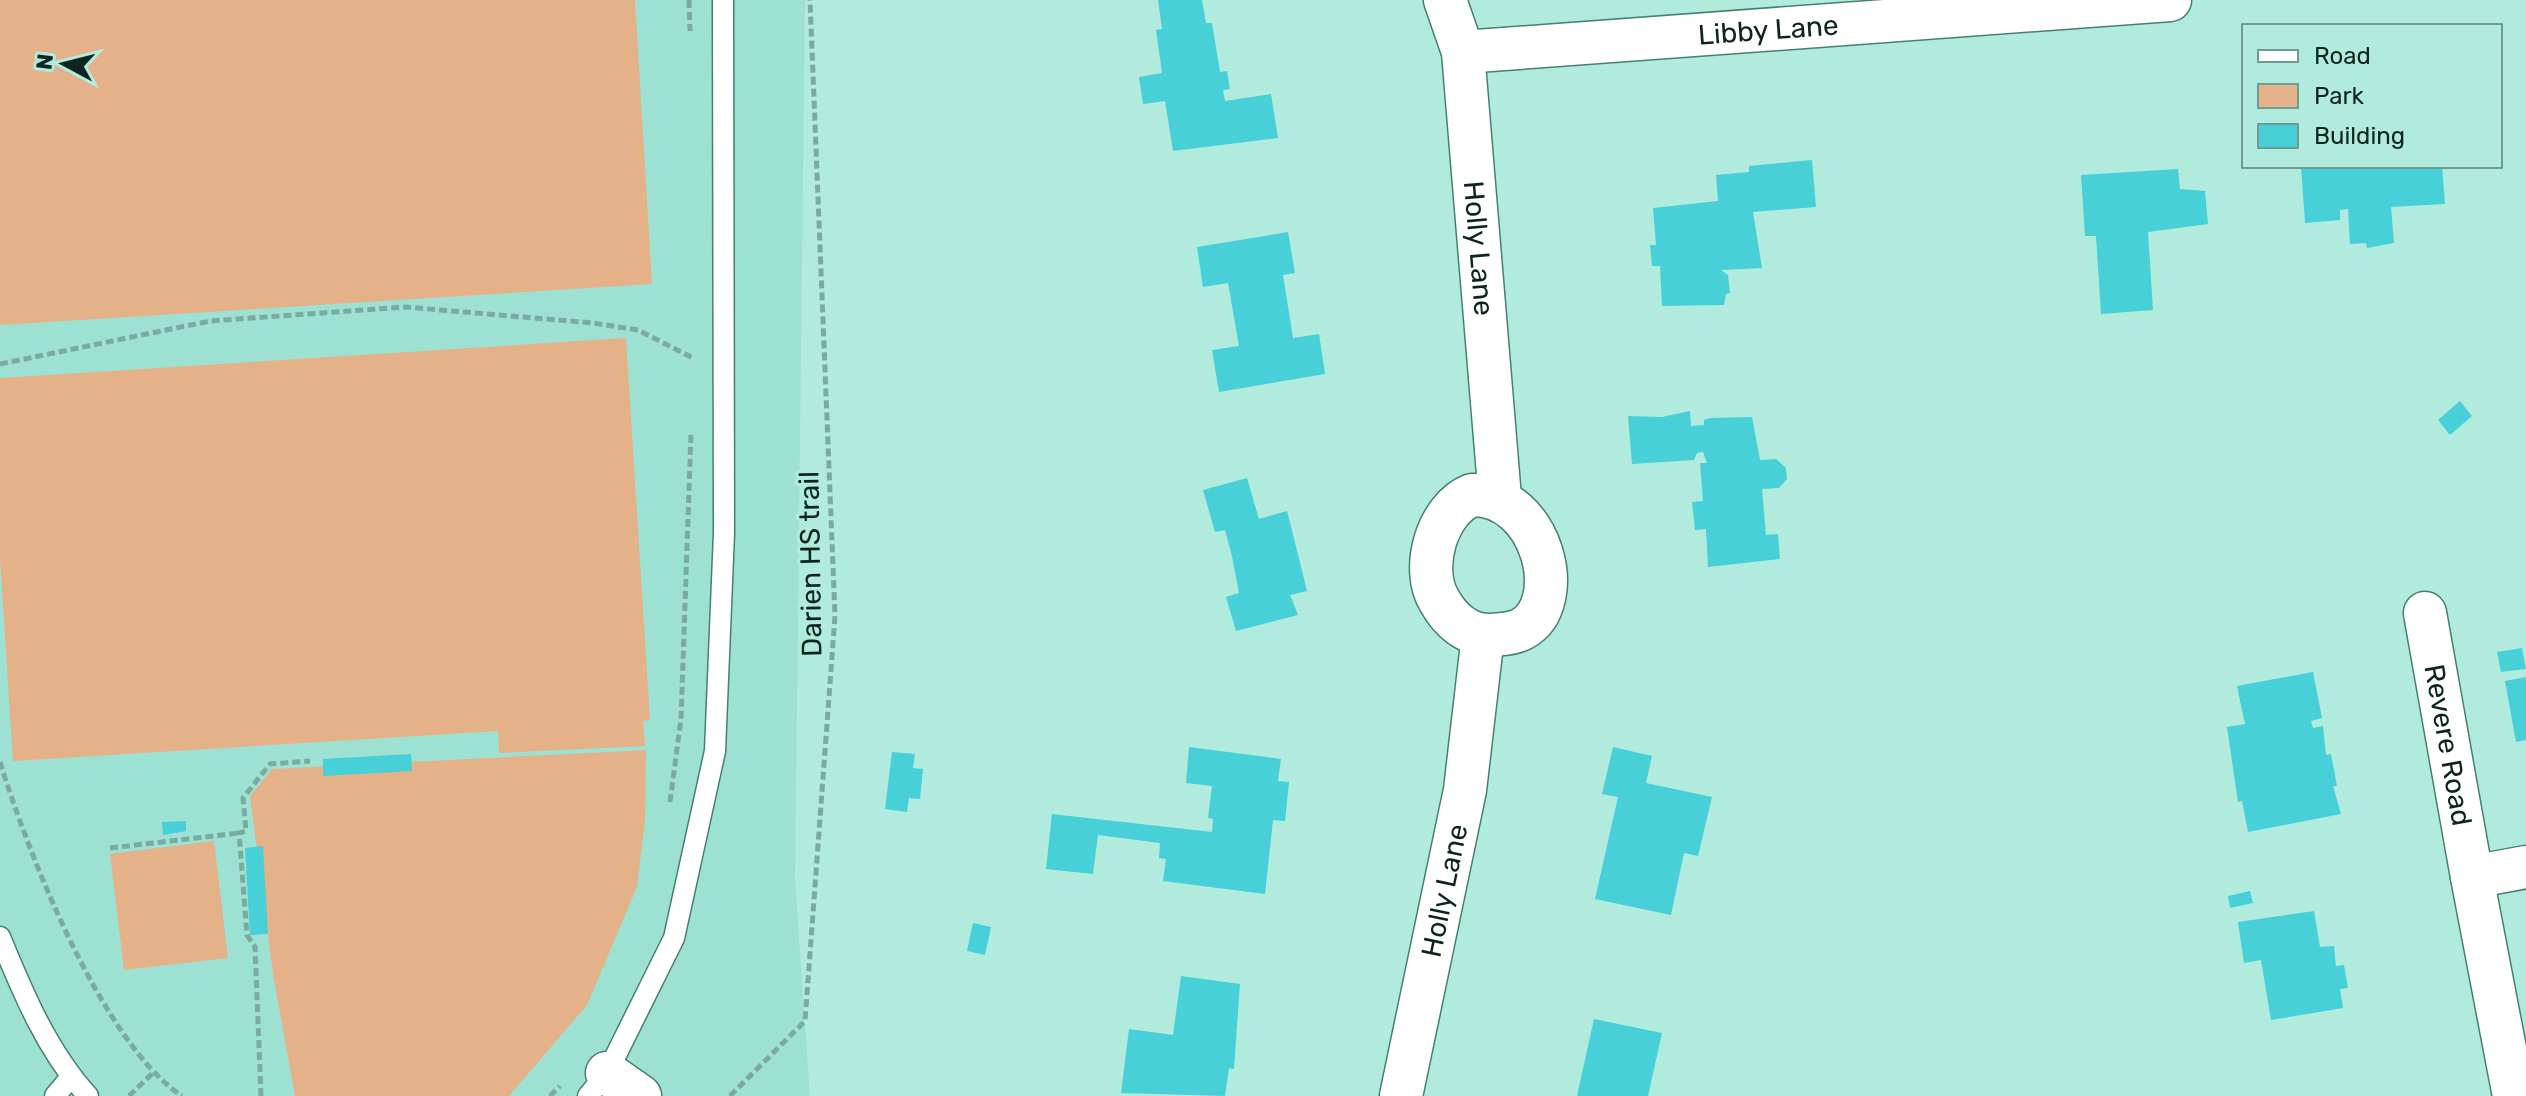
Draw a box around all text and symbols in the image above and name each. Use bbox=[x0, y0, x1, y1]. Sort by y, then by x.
street label: Libby Lane bbox=[1697, 8, 1840, 52]
north arrow bbox=[24, 24, 104, 104]
legend bbox=[2242, 24, 2502, 168]
text: Road bbox=[2314, 42, 2371, 70]
text: N bbox=[30, 52, 59, 71]
text: Park bbox=[2314, 82, 2365, 110]
text: Building bbox=[2314, 122, 2405, 150]
street label: Holly Lane bbox=[1457, 180, 1501, 317]
street label: Darien HS trail bbox=[792, 471, 829, 657]
street label: Revere Road bbox=[2417, 662, 2479, 828]
street label: Holly Lane bbox=[1414, 821, 1474, 960]

